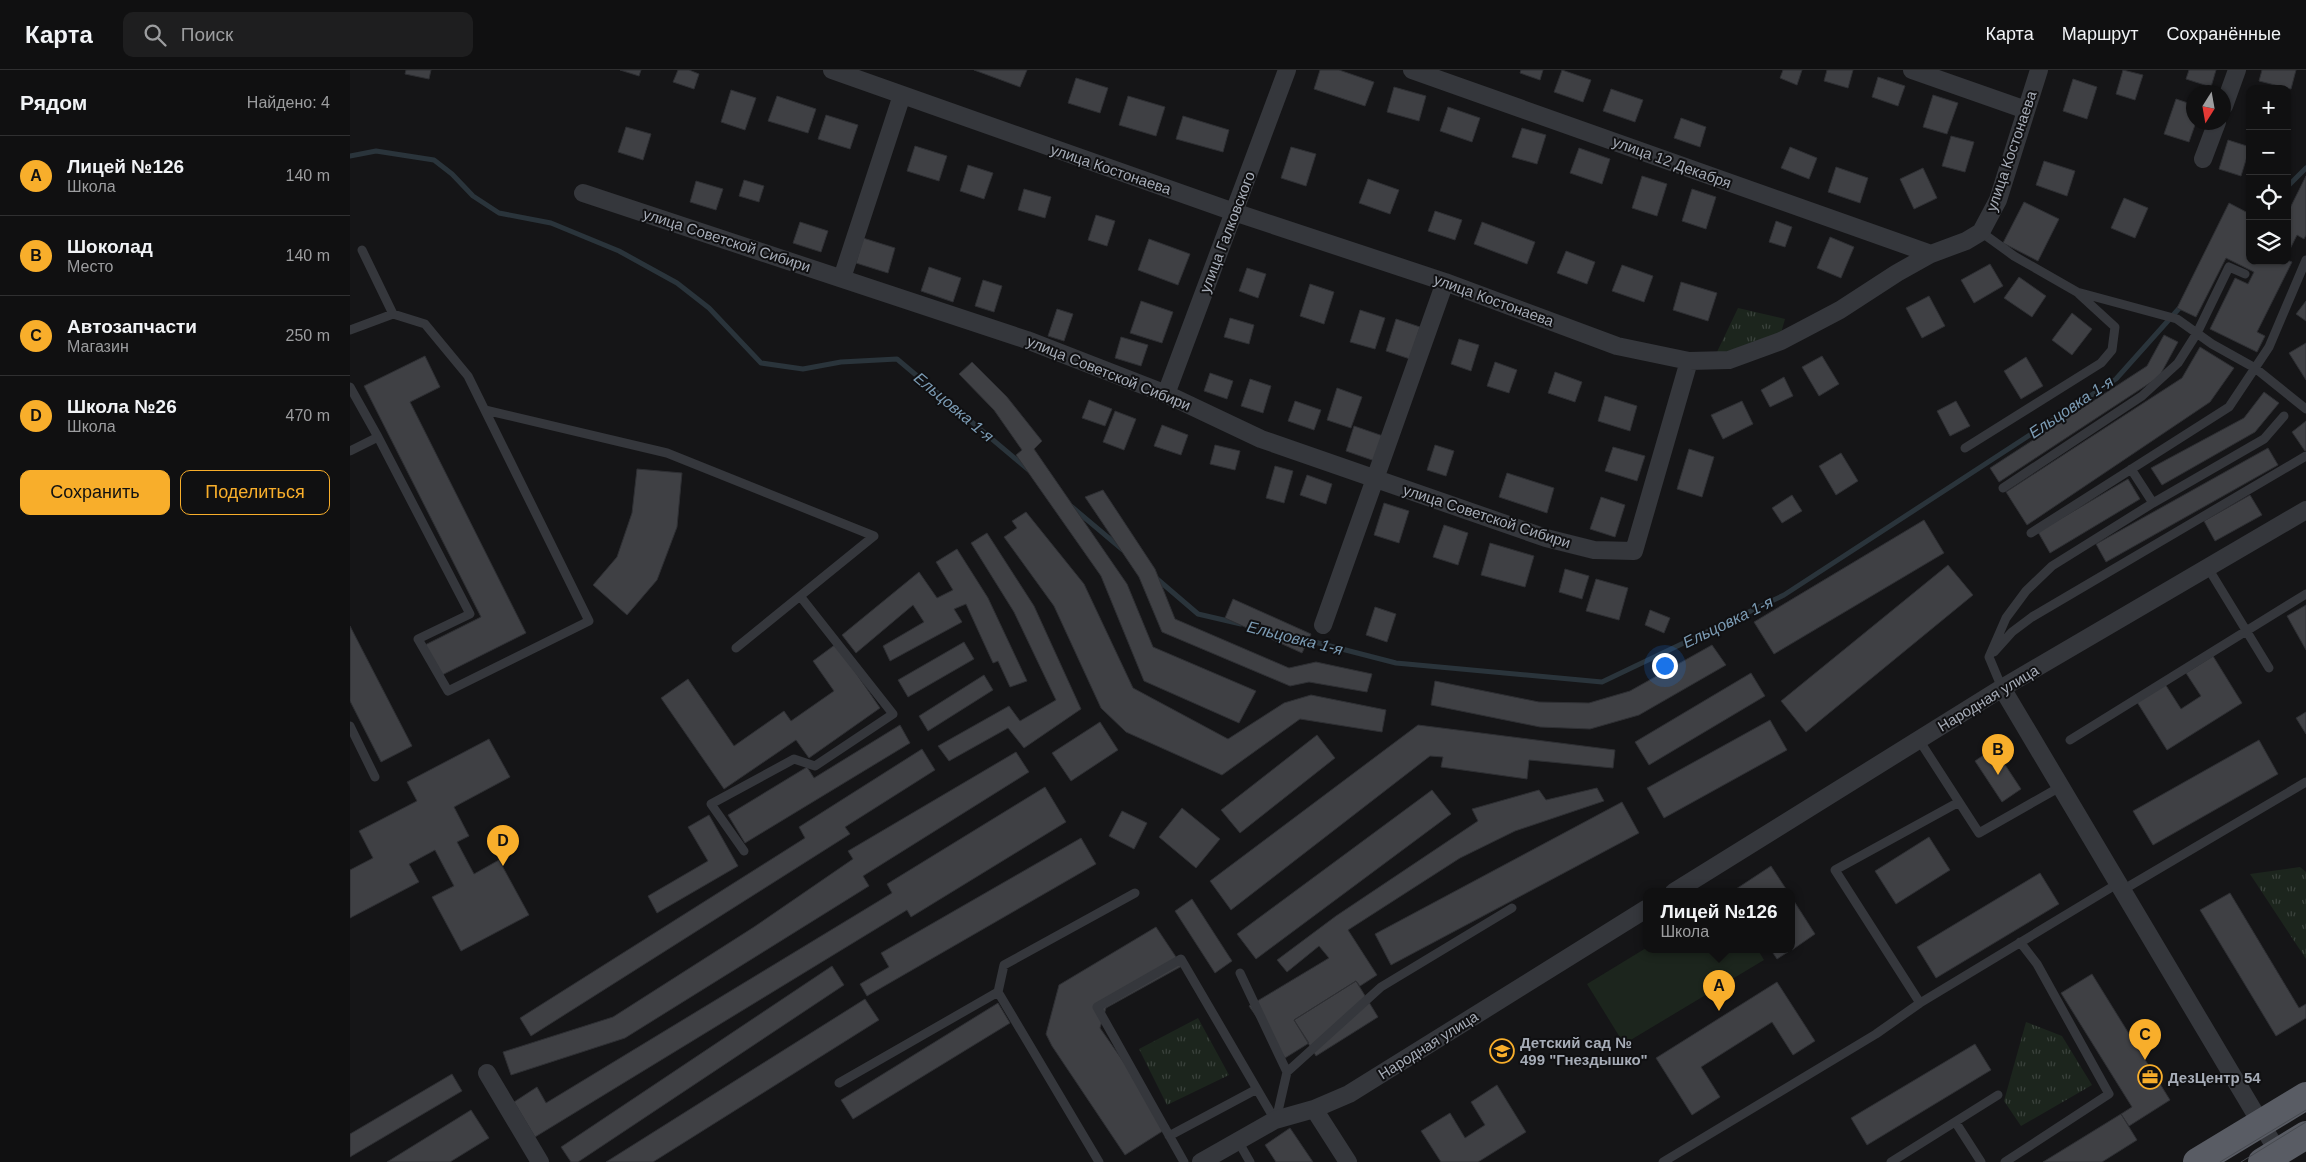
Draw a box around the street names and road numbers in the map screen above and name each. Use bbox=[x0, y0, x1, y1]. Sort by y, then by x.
street label: улица Костонаева bbox=[1982, 88, 2040, 213]
street label: улица 12 Декабря bbox=[1610, 133, 1734, 191]
street label: улица Костонаева bbox=[1049, 140, 1174, 198]
street label: улица Галковского bbox=[1196, 169, 1258, 295]
street label: улица Советской Сибири bbox=[641, 205, 813, 275]
street label: улица Костонаева bbox=[1432, 270, 1557, 330]
street label: улица Советской Сибири bbox=[1025, 332, 1193, 414]
street label: улица Советской Сибири bbox=[1401, 481, 1573, 551]
street label: Народная улица bbox=[1935, 661, 2042, 735]
street label: Народная улица bbox=[1375, 1007, 1482, 1083]

